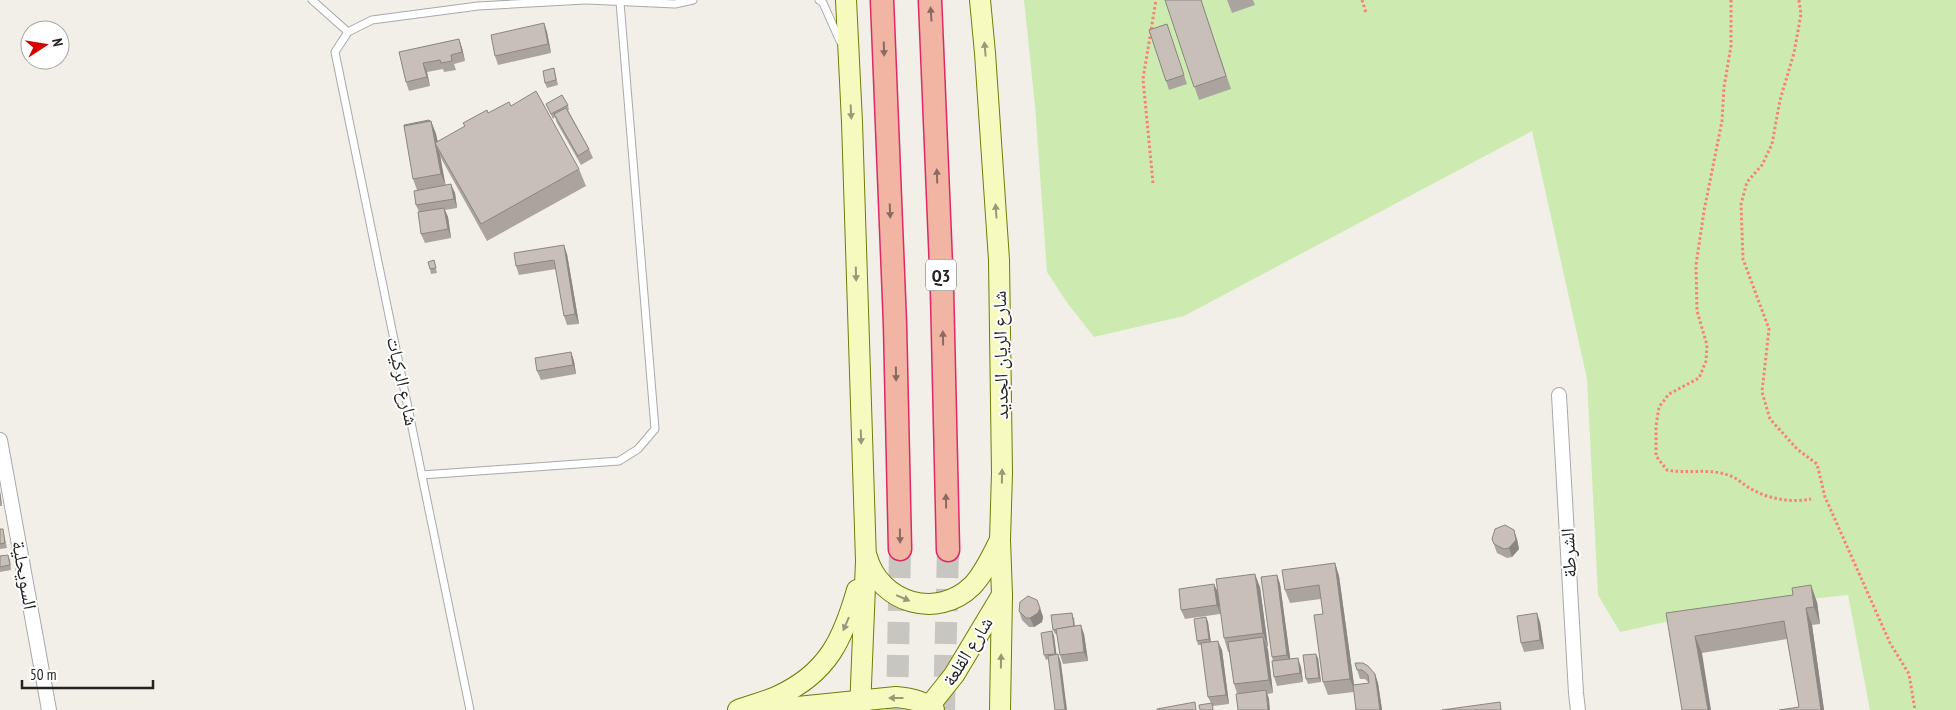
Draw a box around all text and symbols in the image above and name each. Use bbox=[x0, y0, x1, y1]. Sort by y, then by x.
one-way arrow bbox=[926, 5, 934, 21]
north arrow bbox=[20, 20, 70, 70]
text: N bbox=[48, 37, 67, 48]
one-way arrow bbox=[981, 40, 989, 56]
one-way arrow bbox=[880, 41, 888, 57]
one-way arrow bbox=[848, 104, 856, 120]
one-way arrow bbox=[933, 168, 941, 184]
one-way arrow bbox=[887, 203, 895, 219]
one-way arrow bbox=[991, 203, 999, 219]
road number: Q3 bbox=[926, 260, 956, 290]
one-way arrow bbox=[852, 266, 860, 282]
street label: شارع الريان الجديد bbox=[987, 291, 1013, 419]
one-way arrow bbox=[939, 330, 947, 346]
street label: شارع الركيات bbox=[382, 334, 424, 428]
one-way arrow bbox=[892, 366, 900, 382]
one-way arrow bbox=[857, 429, 865, 445]
one-way arrow bbox=[998, 468, 1006, 484]
one-way arrow bbox=[942, 493, 950, 509]
street label: الشرطة bbox=[1555, 527, 1581, 579]
one-way arrow bbox=[896, 528, 904, 544]
street label: السويحلية bbox=[7, 539, 43, 611]
one-way arrow bbox=[896, 595, 910, 603]
street label: شارع القلعة bbox=[936, 612, 998, 690]
one-way arrow bbox=[841, 617, 849, 631]
one-way arrow bbox=[997, 653, 1005, 669]
scale bar bbox=[22, 658, 154, 690]
text: 50 m bbox=[30, 665, 56, 684]
one-way arrow bbox=[888, 694, 904, 702]

